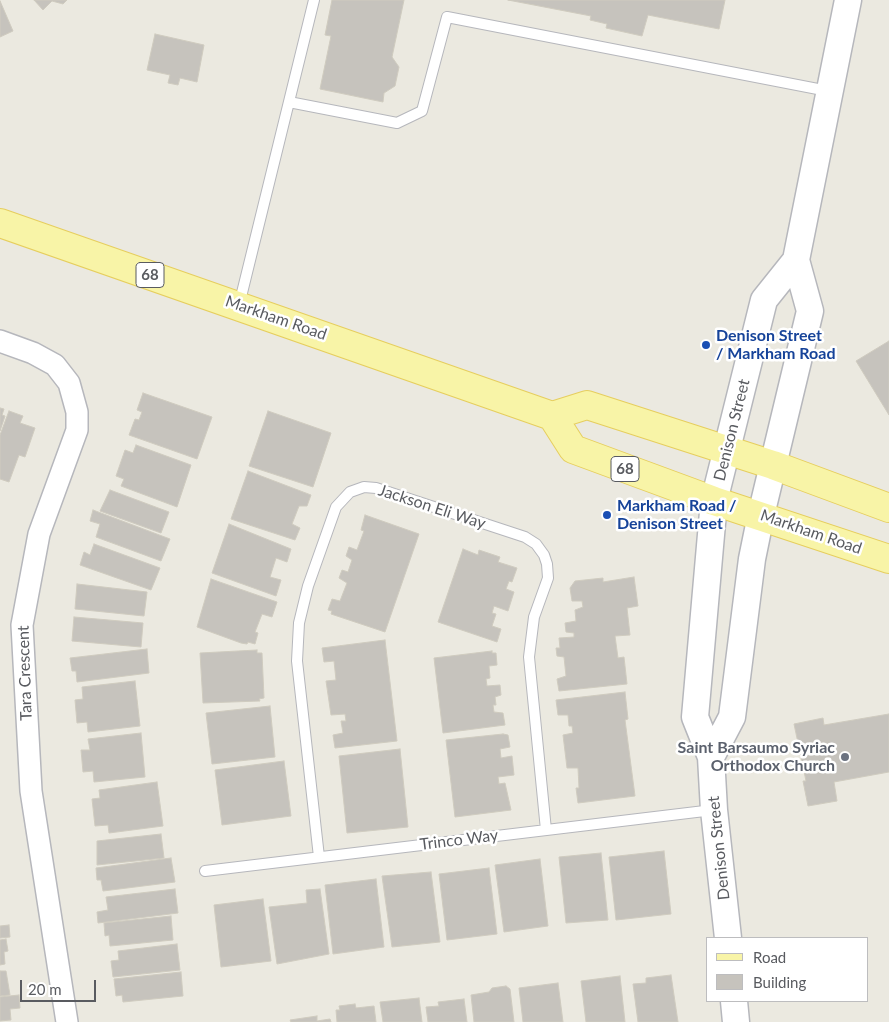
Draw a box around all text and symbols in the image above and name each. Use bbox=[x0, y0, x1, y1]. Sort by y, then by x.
road number: 68 bbox=[136, 262, 164, 288]
street label: Markham Road bbox=[223, 292, 329, 344]
place label: Denison Street / Markham Road bbox=[716, 326, 835, 364]
marker: Denison Street / Markham Road bbox=[700, 339, 712, 351]
street label: Denison Street bbox=[710, 377, 754, 483]
road number: 68 bbox=[611, 456, 639, 482]
street label: Jackson Eli Way bbox=[376, 481, 488, 533]
place label: Markham Road / Denison Street bbox=[617, 496, 736, 534]
street label: Markham Road bbox=[758, 506, 864, 558]
marker: Markham Road / Denison Street bbox=[601, 509, 613, 521]
street label: Tara Crescent bbox=[14, 625, 36, 721]
place label: Saint Barsaumo Syriac Orthodox Church bbox=[678, 738, 835, 776]
marker: Saint Barsaumo Syriac Orthodox Church bbox=[839, 751, 851, 763]
street label: Denison Street bbox=[704, 795, 734, 901]
street label: Trinco Way bbox=[419, 826, 499, 854]
legend bbox=[706, 937, 869, 1002]
text: Road bbox=[753, 948, 786, 966]
scale bar bbox=[22, 970, 99, 1002]
text: Building bbox=[753, 973, 806, 991]
text: 20 m bbox=[28, 980, 62, 998]

